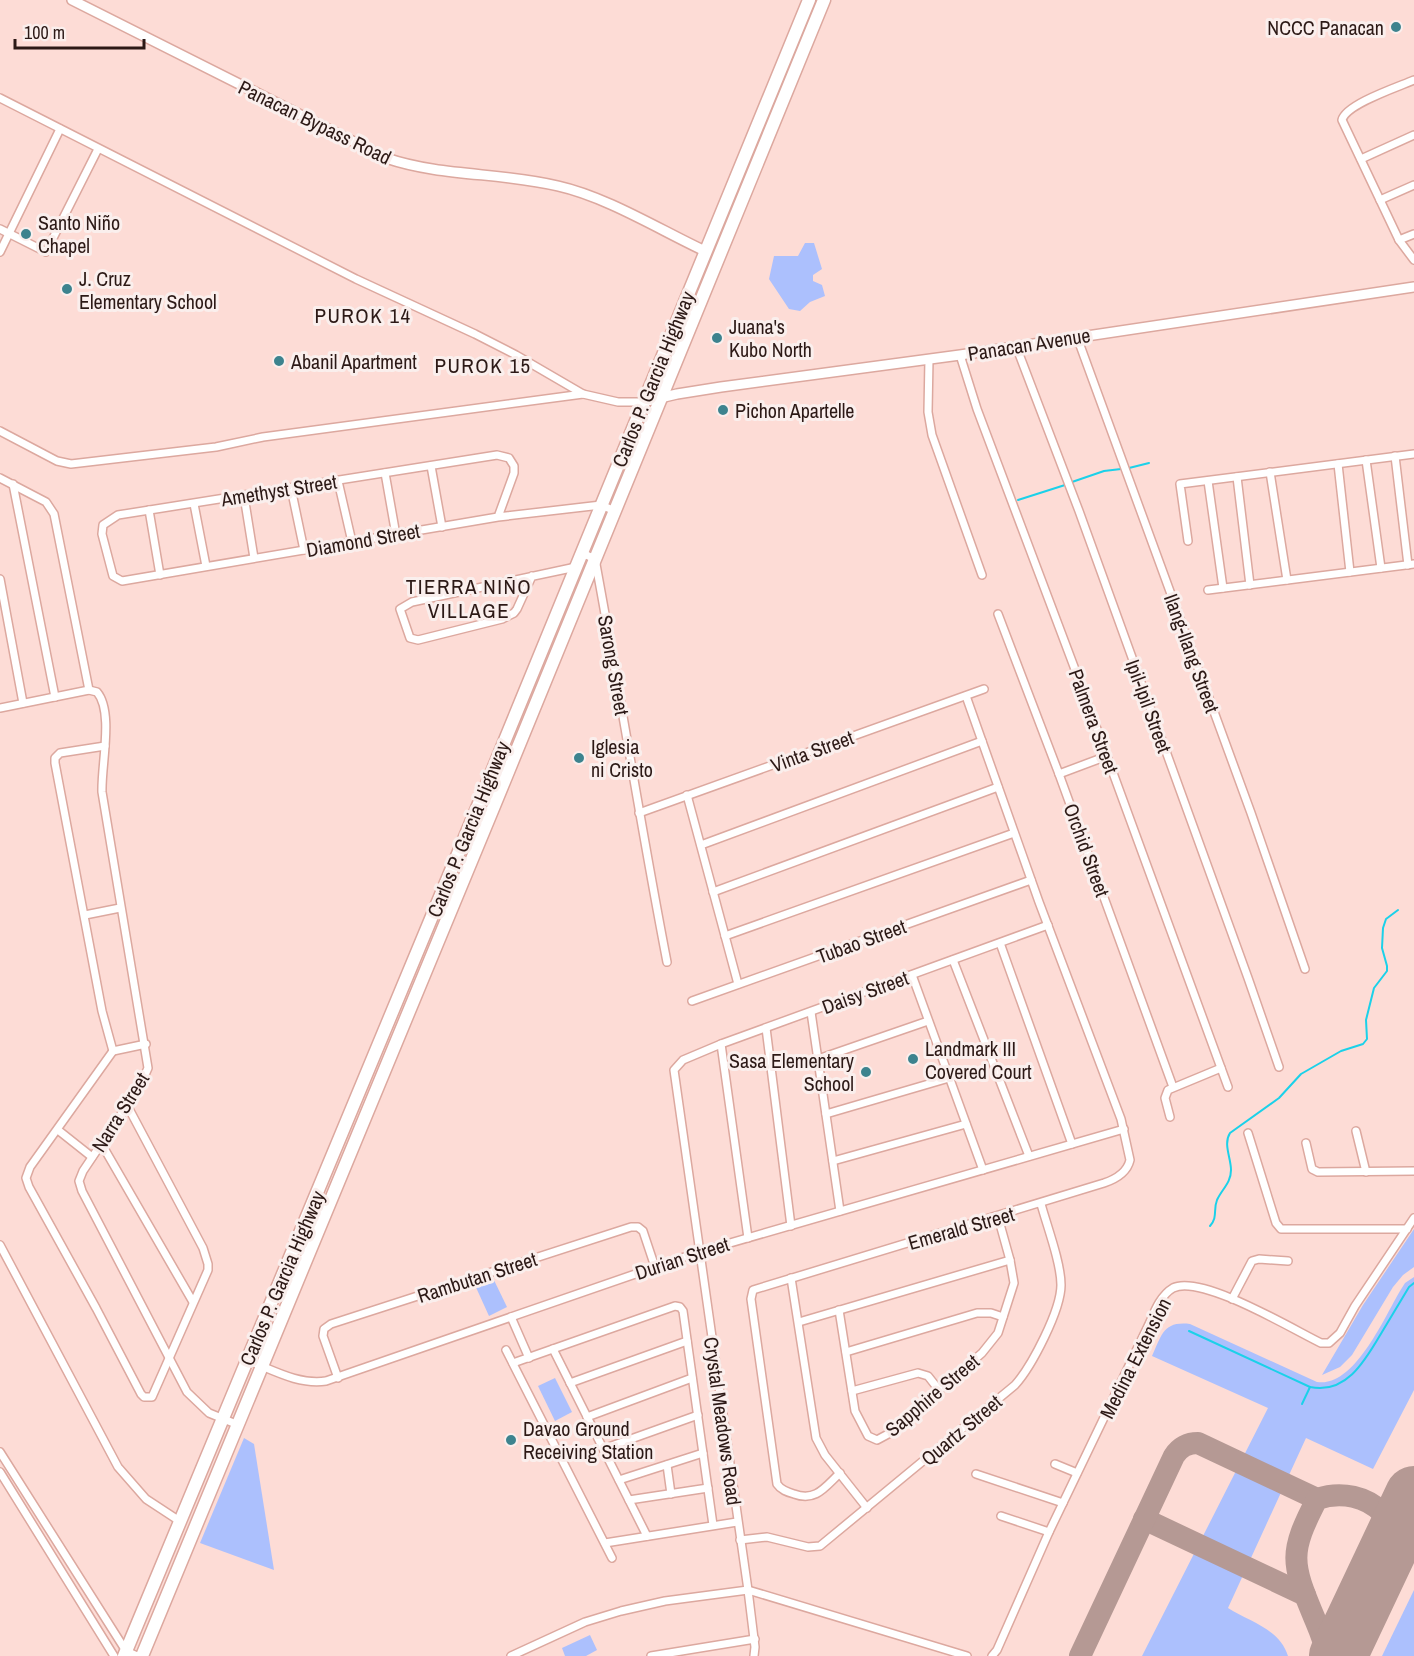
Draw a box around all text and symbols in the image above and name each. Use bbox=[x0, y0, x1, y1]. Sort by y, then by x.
scale bar bbox=[15, 12, 144, 50]
place label: NCCC Panacan bbox=[1267, 14, 1384, 41]
text: 100 m bbox=[24, 20, 65, 45]
marker: NCCC Panacan bbox=[1389, 20, 1403, 34]
street label: Panacan Bypass Road bbox=[234, 73, 396, 171]
place label: Santo Niño Chapel bbox=[38, 209, 120, 259]
marker: Santo Niño Chapel bbox=[19, 227, 33, 241]
place label: J. Cruz Elementary School bbox=[79, 265, 217, 315]
marker: J. Cruz Elementary School bbox=[60, 282, 74, 296]
street label: Carlos P. Garcia Highway bbox=[605, 286, 701, 471]
district label: PUROK 14 bbox=[314, 301, 412, 330]
place label: Juana's Kubo North bbox=[729, 313, 812, 363]
street label: Panacan Avenue bbox=[966, 321, 1092, 367]
marker: Juana's Kubo North bbox=[710, 331, 724, 345]
place label: Abanil Apartment bbox=[290, 348, 417, 375]
district label: PUROK 15 bbox=[434, 351, 532, 380]
marker: Abanil Apartment bbox=[272, 354, 286, 368]
place label: Pichon Apartelle bbox=[735, 397, 854, 424]
marker: Pichon Apartelle bbox=[716, 403, 730, 417]
street label: Amethyst Street bbox=[218, 467, 339, 513]
street label: Diamond Street bbox=[304, 517, 422, 563]
district label: TIERRA NIÑO VILLAGE bbox=[406, 572, 532, 625]
street label: Ilang-Ilang Street bbox=[1158, 590, 1226, 717]
street label: Sarong Street bbox=[592, 613, 636, 718]
street label: Ipil-Ipil Street bbox=[1120, 656, 1179, 757]
street label: Palmera Street bbox=[1063, 665, 1126, 777]
street label: Vinta Street bbox=[767, 723, 858, 778]
place label: Iglesia ni Cristo bbox=[591, 733, 653, 783]
street label: Carlos P. Garcia Highway bbox=[420, 736, 516, 921]
marker: Iglesia ni Cristo bbox=[572, 751, 586, 765]
street label: Orchid Street bbox=[1058, 800, 1117, 901]
street label: Tubao Street bbox=[812, 912, 910, 970]
street label: Daisy Street bbox=[818, 964, 912, 1020]
place label: Landmark III Covered Court bbox=[925, 1035, 1032, 1085]
place label: Sasa Elementary School bbox=[729, 1047, 855, 1097]
marker: Landmark III Covered Court bbox=[906, 1052, 920, 1066]
marker: Sasa Elementary School bbox=[859, 1065, 873, 1079]
street label: Narra Street bbox=[85, 1067, 155, 1157]
street label: Carlos P. Garcia Highway bbox=[233, 1186, 331, 1370]
street label: Emerald Street bbox=[905, 1200, 1018, 1256]
street label: Durian Street bbox=[631, 1230, 733, 1286]
street label: Rambutan Street bbox=[414, 1245, 541, 1309]
street label: Medina Extension bbox=[1093, 1293, 1177, 1423]
street label: Crystal Meadows Road bbox=[698, 1335, 748, 1507]
street label: Sapphire Street bbox=[879, 1347, 985, 1442]
street label: Quartz Street bbox=[915, 1388, 1007, 1472]
place label: Davao Ground Receiving Station bbox=[523, 1415, 653, 1465]
marker: Davao Ground Receiving Station bbox=[504, 1433, 518, 1447]

